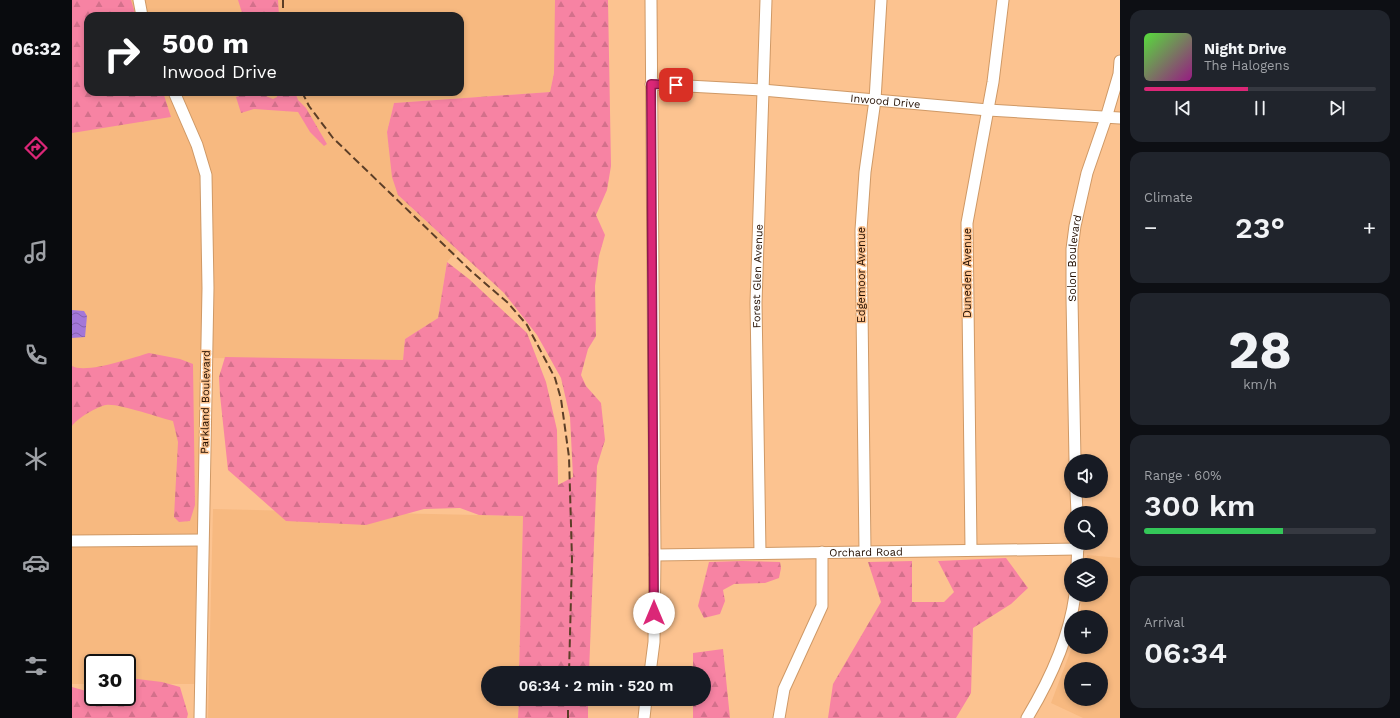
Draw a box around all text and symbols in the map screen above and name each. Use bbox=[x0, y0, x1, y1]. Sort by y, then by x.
text: 500 m bbox=[162, 27, 249, 60]
icon: right bbox=[96, 28, 148, 80]
text: 06:32 bbox=[11, 38, 61, 59]
text: Night Drive bbox=[1204, 40, 1287, 58]
text: The Halogens bbox=[1204, 58, 1290, 73]
text: Inwood Drive bbox=[162, 61, 277, 82]
pin bbox=[659, 68, 693, 102]
icon: arrive bbox=[665, 74, 687, 96]
street label: Inwood Drive bbox=[850, 92, 921, 111]
icon: previous bbox=[1172, 97, 1194, 119]
icon: pause bbox=[1249, 97, 1271, 119]
icon: next bbox=[1326, 97, 1348, 119]
icon: directions bbox=[22, 134, 50, 162]
text: Climate bbox=[1144, 190, 1193, 205]
text: 23° bbox=[1235, 210, 1285, 245]
street label: Solon Boulevard bbox=[1066, 213, 1084, 302]
text: − bbox=[1144, 215, 1157, 240]
text: + bbox=[1363, 215, 1376, 240]
street label: Forest Glen Avenue bbox=[750, 224, 766, 328]
street label: Edgemoor Avenue bbox=[855, 227, 868, 323]
street label: Duneden Avenue bbox=[961, 228, 974, 318]
icon: music bbox=[22, 238, 50, 266]
text: 28 bbox=[1228, 320, 1292, 381]
icon: phone bbox=[22, 341, 50, 369]
street label: Parkland Boulevard bbox=[198, 350, 213, 454]
text: km/h bbox=[1243, 377, 1277, 392]
icon: climate bbox=[22, 445, 50, 473]
map controls bbox=[1064, 454, 1108, 706]
button: sound bbox=[1064, 454, 1108, 498]
text: Range · 60% bbox=[1144, 468, 1221, 483]
text: 300 km bbox=[1144, 488, 1255, 523]
button: search bbox=[1064, 506, 1108, 550]
street label: Orchard Road bbox=[829, 545, 903, 560]
icon: car bbox=[22, 549, 50, 577]
button: layers bbox=[1064, 558, 1108, 602]
position arrow bbox=[633, 592, 675, 634]
button: + bbox=[1064, 610, 1108, 654]
text: Arrival bbox=[1144, 615, 1185, 630]
text: 06:34 bbox=[1144, 635, 1227, 670]
icon: filters bbox=[22, 652, 50, 680]
speed limit sign: 30 bbox=[84, 654, 136, 706]
button: − bbox=[1064, 662, 1108, 706]
text: 06:34 · 2 min · 520 m bbox=[519, 677, 673, 695]

